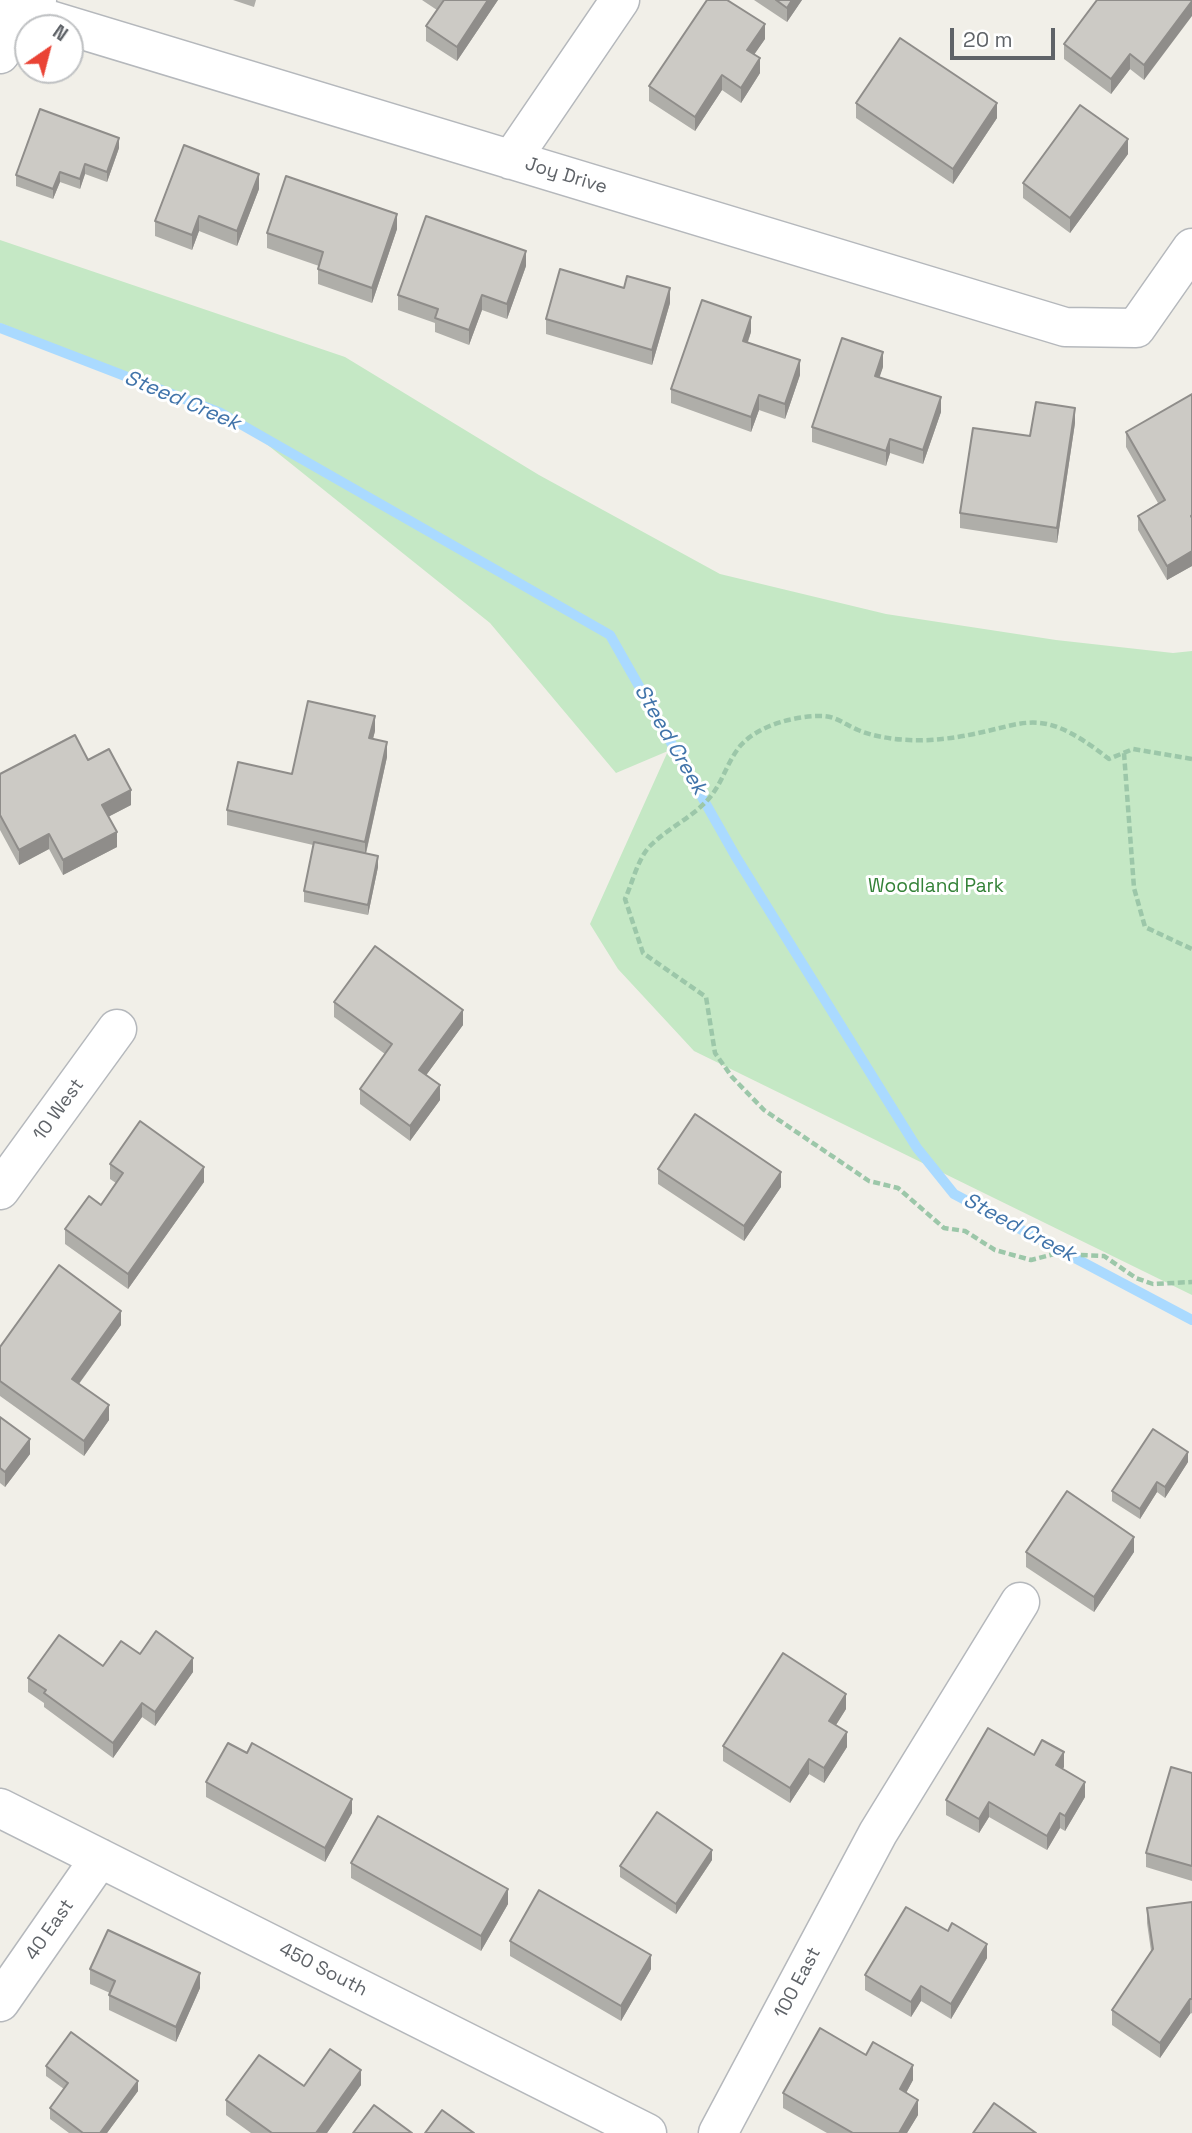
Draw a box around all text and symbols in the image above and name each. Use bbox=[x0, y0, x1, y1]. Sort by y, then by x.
north arrow bbox=[14, 14, 84, 84]
scale bar bbox=[954, 14, 1059, 58]
text: N bbox=[48, 19, 73, 47]
text: 20 m bbox=[963, 26, 1013, 53]
street label: Joy Drive bbox=[522, 153, 610, 199]
water label: Steed Creek bbox=[120, 365, 244, 437]
water label: Steed Creek bbox=[628, 680, 712, 800]
park label: Woodland Park bbox=[868, 876, 1004, 898]
street label: 10 West bbox=[29, 1075, 89, 1145]
water label: Steed Creek bbox=[959, 1188, 1079, 1268]
street label: 40 East bbox=[21, 1895, 79, 1965]
street label: 450 South bbox=[275, 1938, 371, 2002]
street label: 100 East bbox=[770, 1944, 826, 2022]

